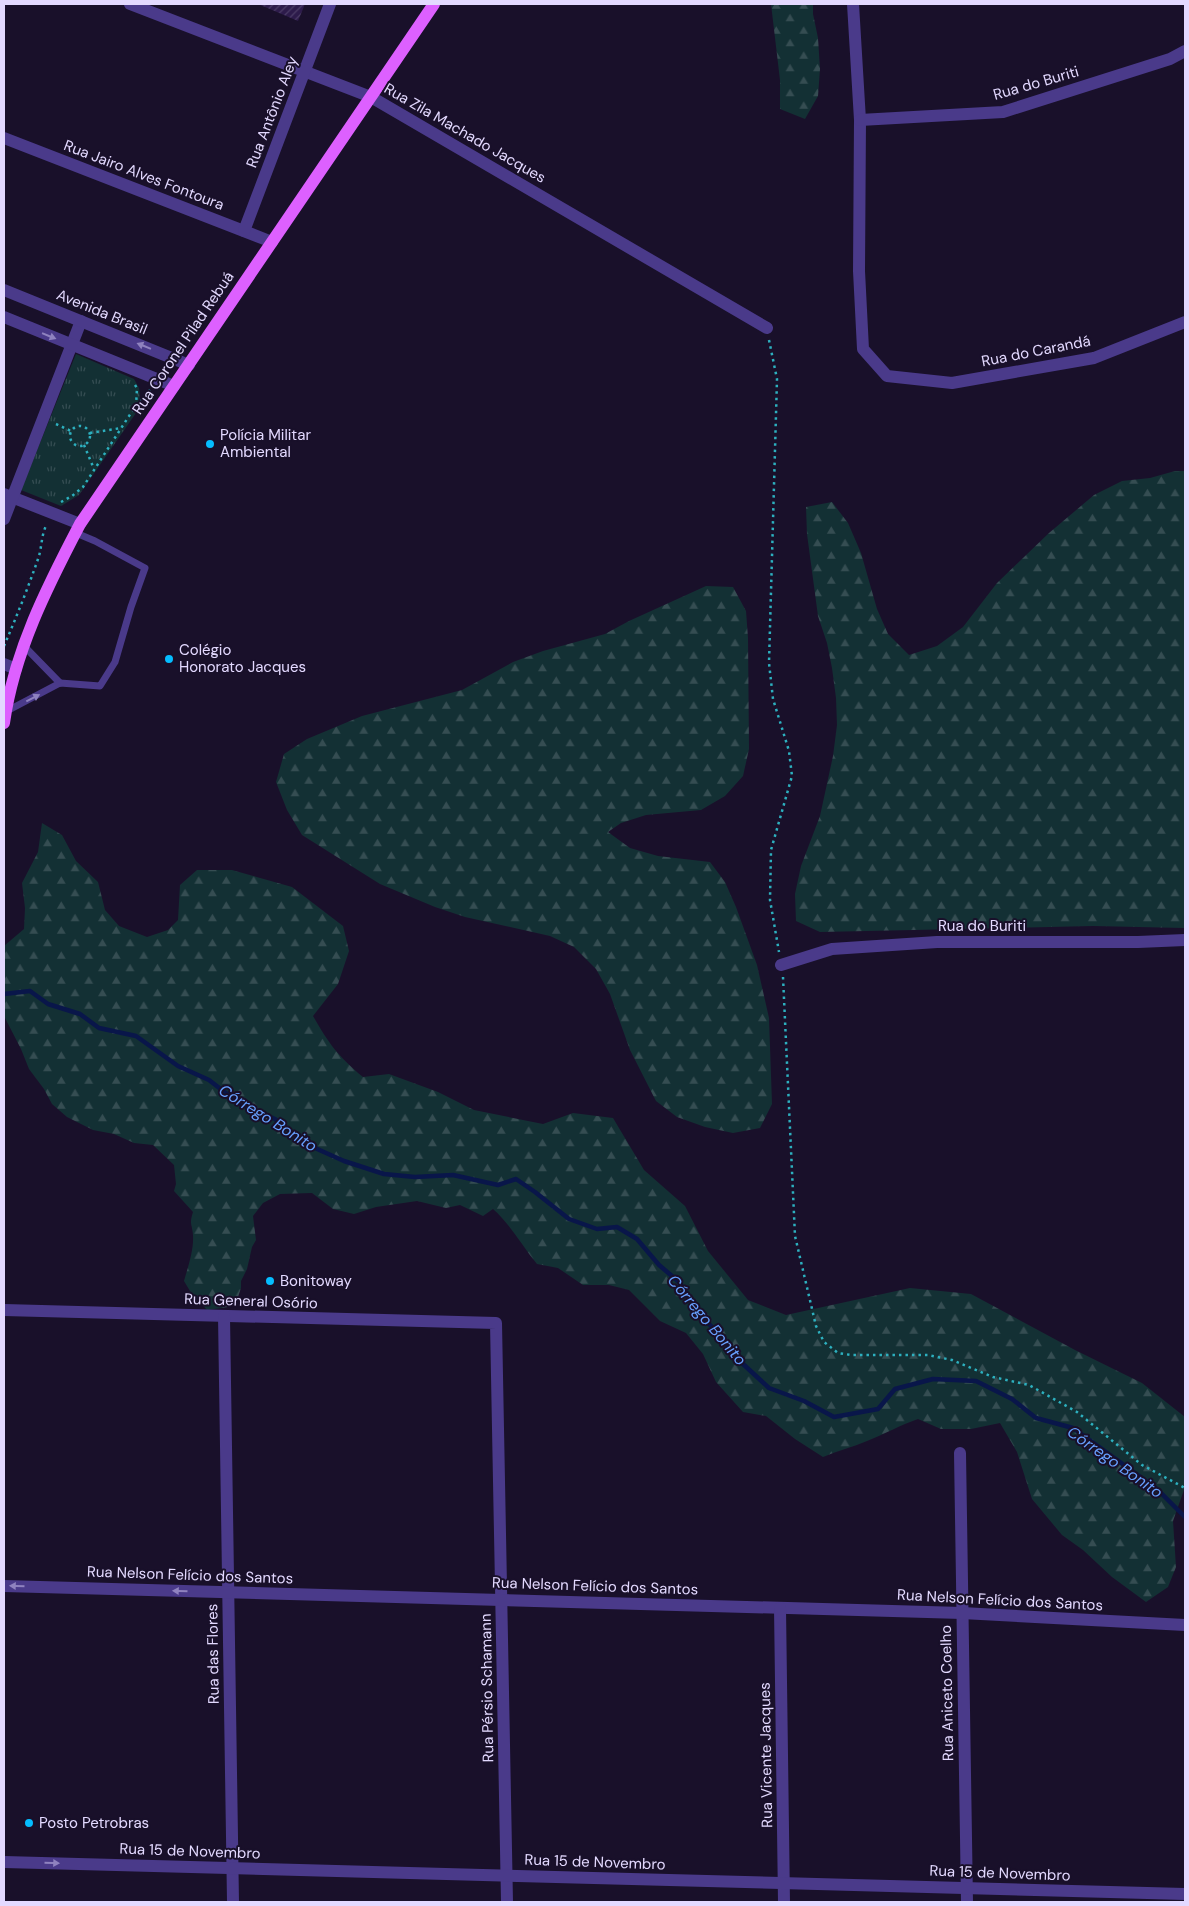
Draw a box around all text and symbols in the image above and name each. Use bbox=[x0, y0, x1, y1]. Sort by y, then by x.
street label: Rua Antônio Aley bbox=[242, 53, 303, 171]
street label: Rua do Buriti bbox=[991, 61, 1081, 105]
street label: Rua Zila Machado Jacques bbox=[380, 78, 550, 188]
street label: Rua Jairo Alves Fontoura bbox=[61, 135, 227, 215]
street label: Rua Coronel Pilad Rebuá bbox=[128, 268, 238, 418]
street label: Avenida Brasil bbox=[54, 285, 150, 339]
street label: Rua do Carandá bbox=[980, 331, 1092, 371]
one-way arrow bbox=[42, 332, 56, 340]
one-way arrow bbox=[136, 342, 151, 350]
place label: Polícia Militar Ambiental bbox=[220, 425, 311, 462]
marker: Polícia Militar Ambiental bbox=[204, 438, 216, 450]
place label: Colégio Honorato Jacques bbox=[179, 640, 306, 677]
marker: Colégio Honorato Jacques bbox=[163, 653, 175, 665]
one-way arrow bbox=[25, 694, 40, 702]
street label: Rua do Buriti bbox=[938, 916, 1026, 936]
water label: Córrego Bonito bbox=[215, 1079, 321, 1157]
water label: Córrego Bonito bbox=[663, 1270, 751, 1370]
place label: Bonitoway bbox=[280, 1271, 353, 1291]
marker: Bonitoway bbox=[264, 1275, 276, 1287]
street label: Rua General Osório bbox=[184, 1289, 318, 1313]
water label: Córrego Bonito bbox=[1063, 1421, 1167, 1503]
street label: Rua Nelson Felício dos Santos bbox=[87, 1561, 293, 1589]
street label: Rua Nelson Felício dos Santos bbox=[492, 1572, 698, 1600]
one-way arrow bbox=[9, 1582, 25, 1590]
street label: Rua Nelson Felício dos Santos bbox=[896, 1585, 1104, 1615]
one-way arrow bbox=[172, 1586, 188, 1594]
street label: Rua das Flores bbox=[202, 1604, 224, 1704]
street label: Rua Pérsio Schamann bbox=[476, 1613, 498, 1763]
street label: Rua Aniceto Coelho bbox=[936, 1625, 958, 1761]
street label: Rua Vicente Jacques bbox=[755, 1682, 777, 1828]
place label: Posto Petrobras bbox=[39, 1813, 149, 1833]
marker: Posto Petrobras bbox=[23, 1817, 35, 1829]
street label: Rua 15 de Novembro bbox=[119, 1839, 261, 1863]
street label: Rua 15 de Novembro bbox=[524, 1850, 666, 1874]
one-way arrow bbox=[45, 1860, 61, 1868]
street label: Rua 15 de Novembro bbox=[929, 1861, 1071, 1885]

